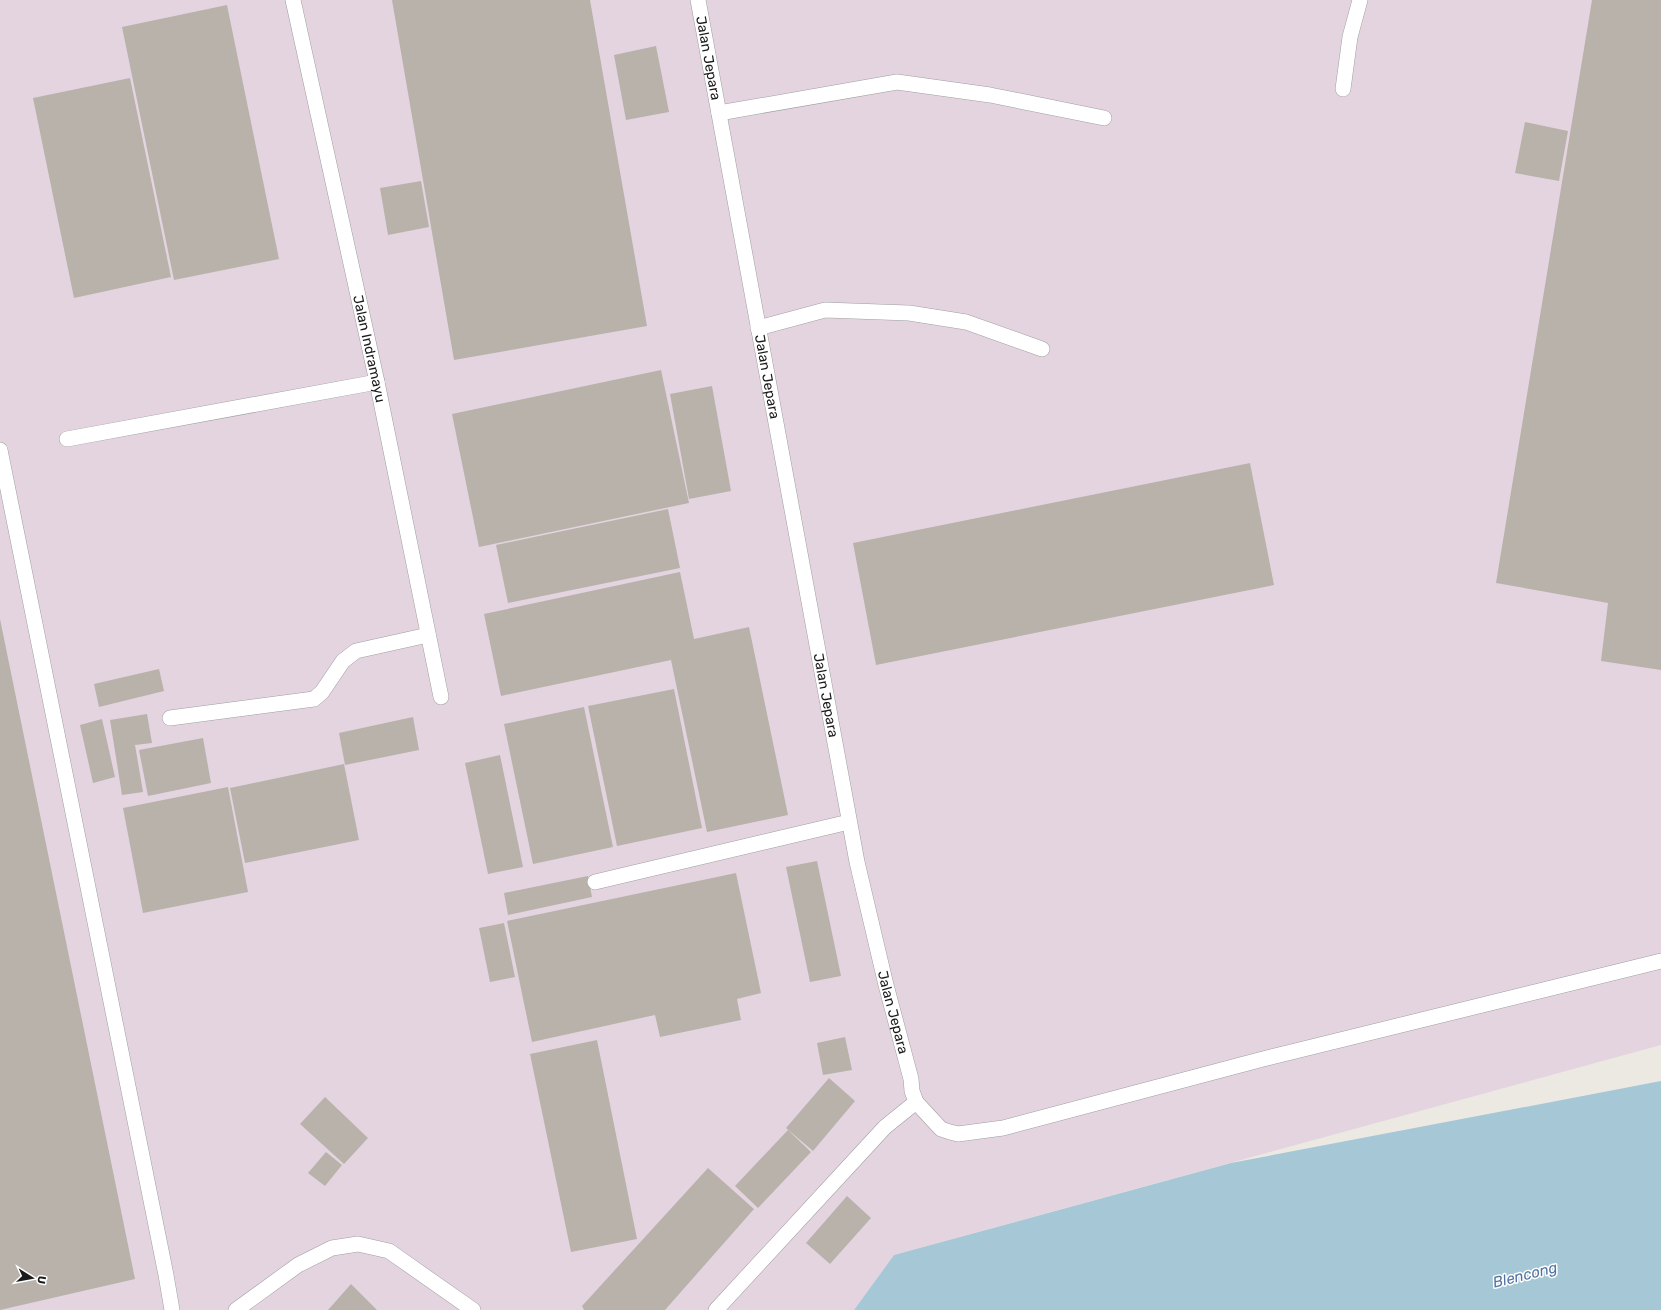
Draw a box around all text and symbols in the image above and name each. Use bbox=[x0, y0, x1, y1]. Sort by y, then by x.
street label: Jalan Jepara bbox=[693, 14, 725, 102]
street label: Jalan Indramayu bbox=[350, 293, 389, 404]
street label: Jalan Jepara bbox=[751, 333, 784, 420]
street label: Jalan Jepara bbox=[810, 652, 842, 739]
street label: Jalan Jepara bbox=[874, 969, 912, 1056]
north arrow bbox=[12, 1258, 52, 1298]
water label: Blencong bbox=[1491, 1258, 1559, 1292]
text: U bbox=[34, 1275, 48, 1285]

